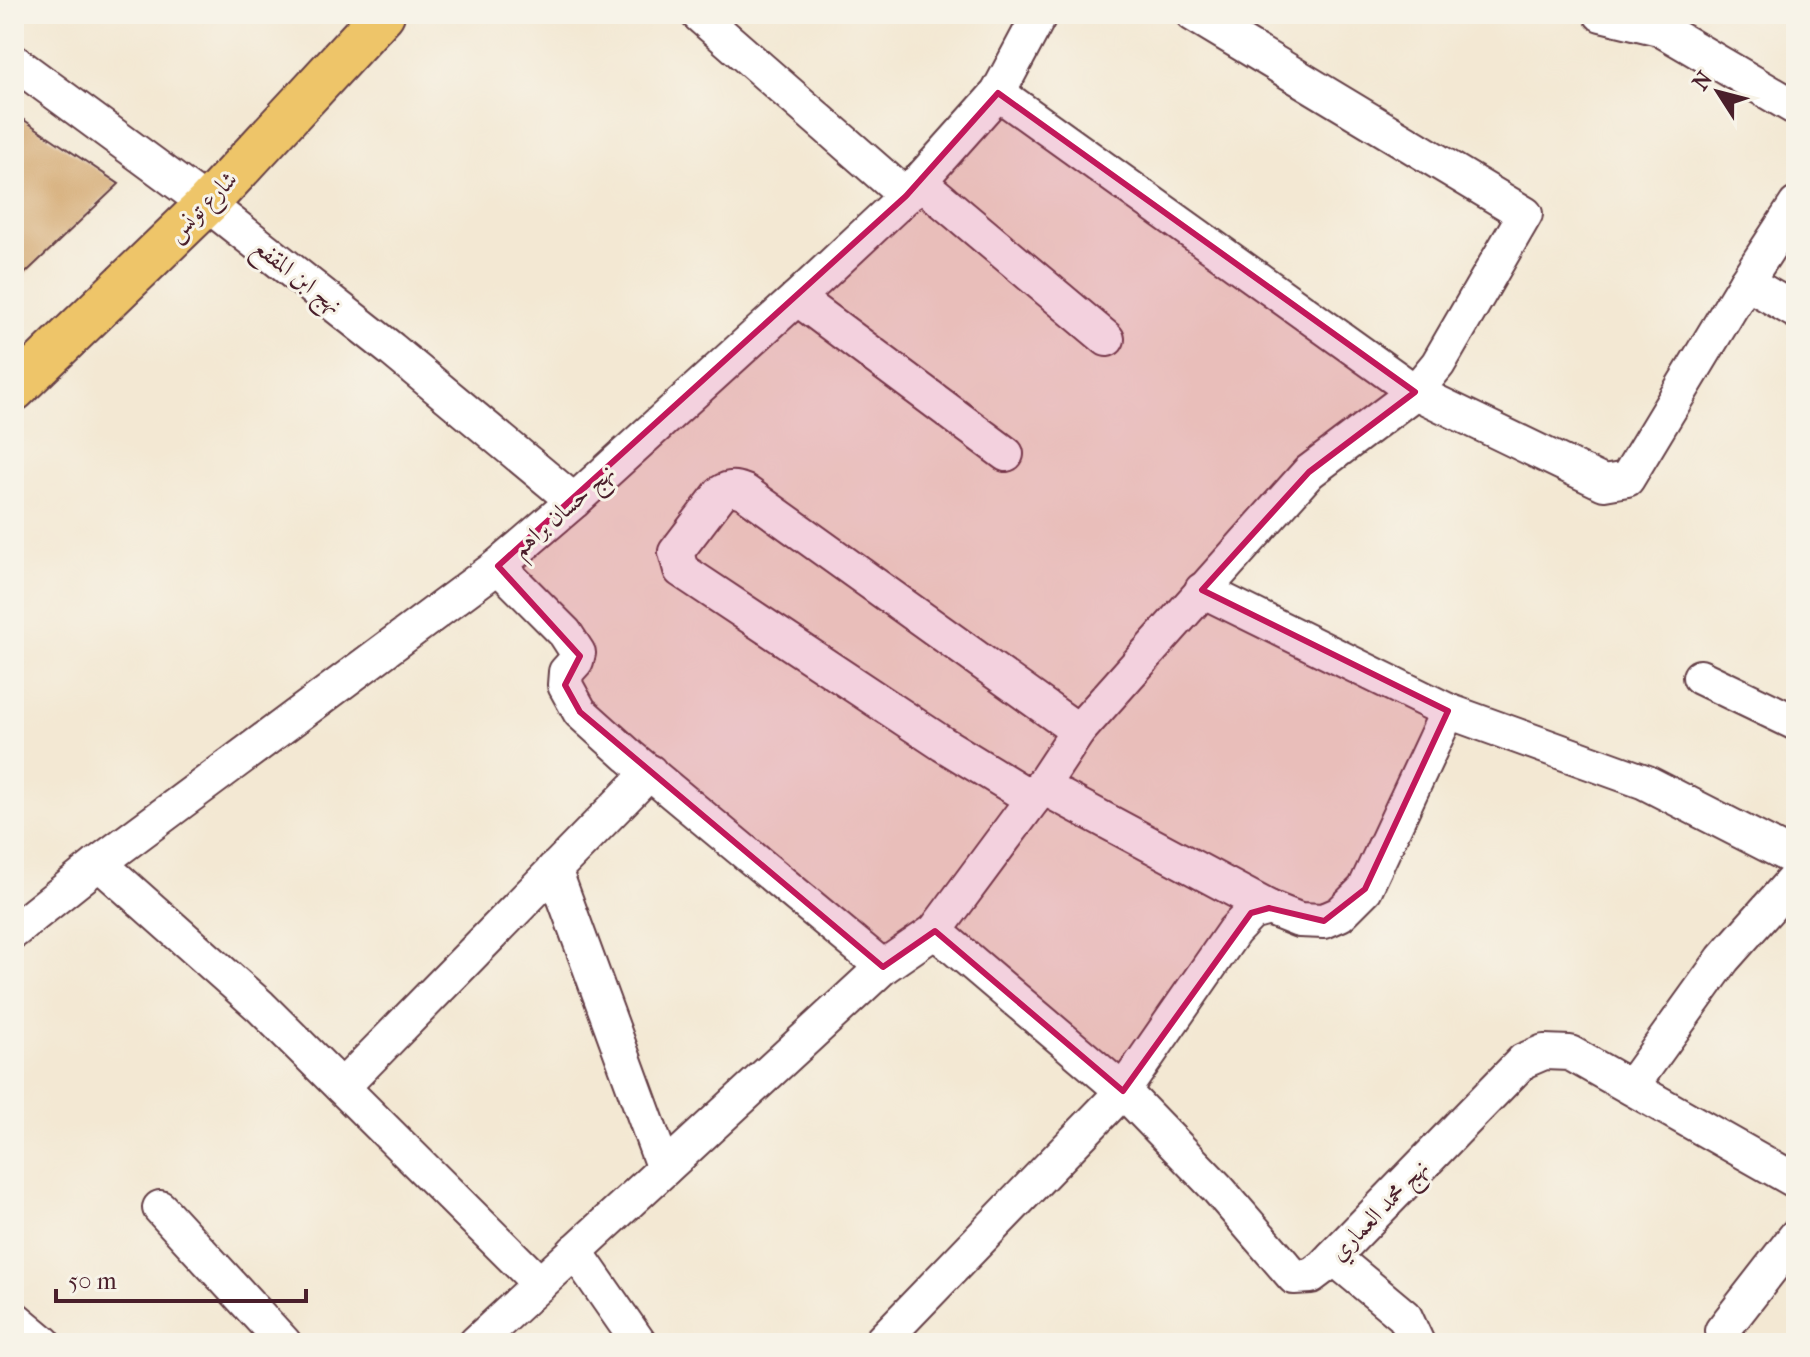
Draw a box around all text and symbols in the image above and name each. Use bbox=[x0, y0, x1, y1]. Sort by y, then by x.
north arrow bbox=[1678, 52, 1758, 132]
text: N bbox=[1687, 66, 1718, 95]
street label: شارع تونس bbox=[161, 165, 247, 251]
street label: نهج ابن المقفع bbox=[243, 233, 348, 326]
street label: نهج حسان براهم bbox=[506, 458, 625, 568]
street label: نهج محمد العماري bbox=[1324, 1154, 1439, 1271]
scale bar bbox=[56, 1253, 306, 1303]
text: 50 m bbox=[68, 1267, 117, 1295]

